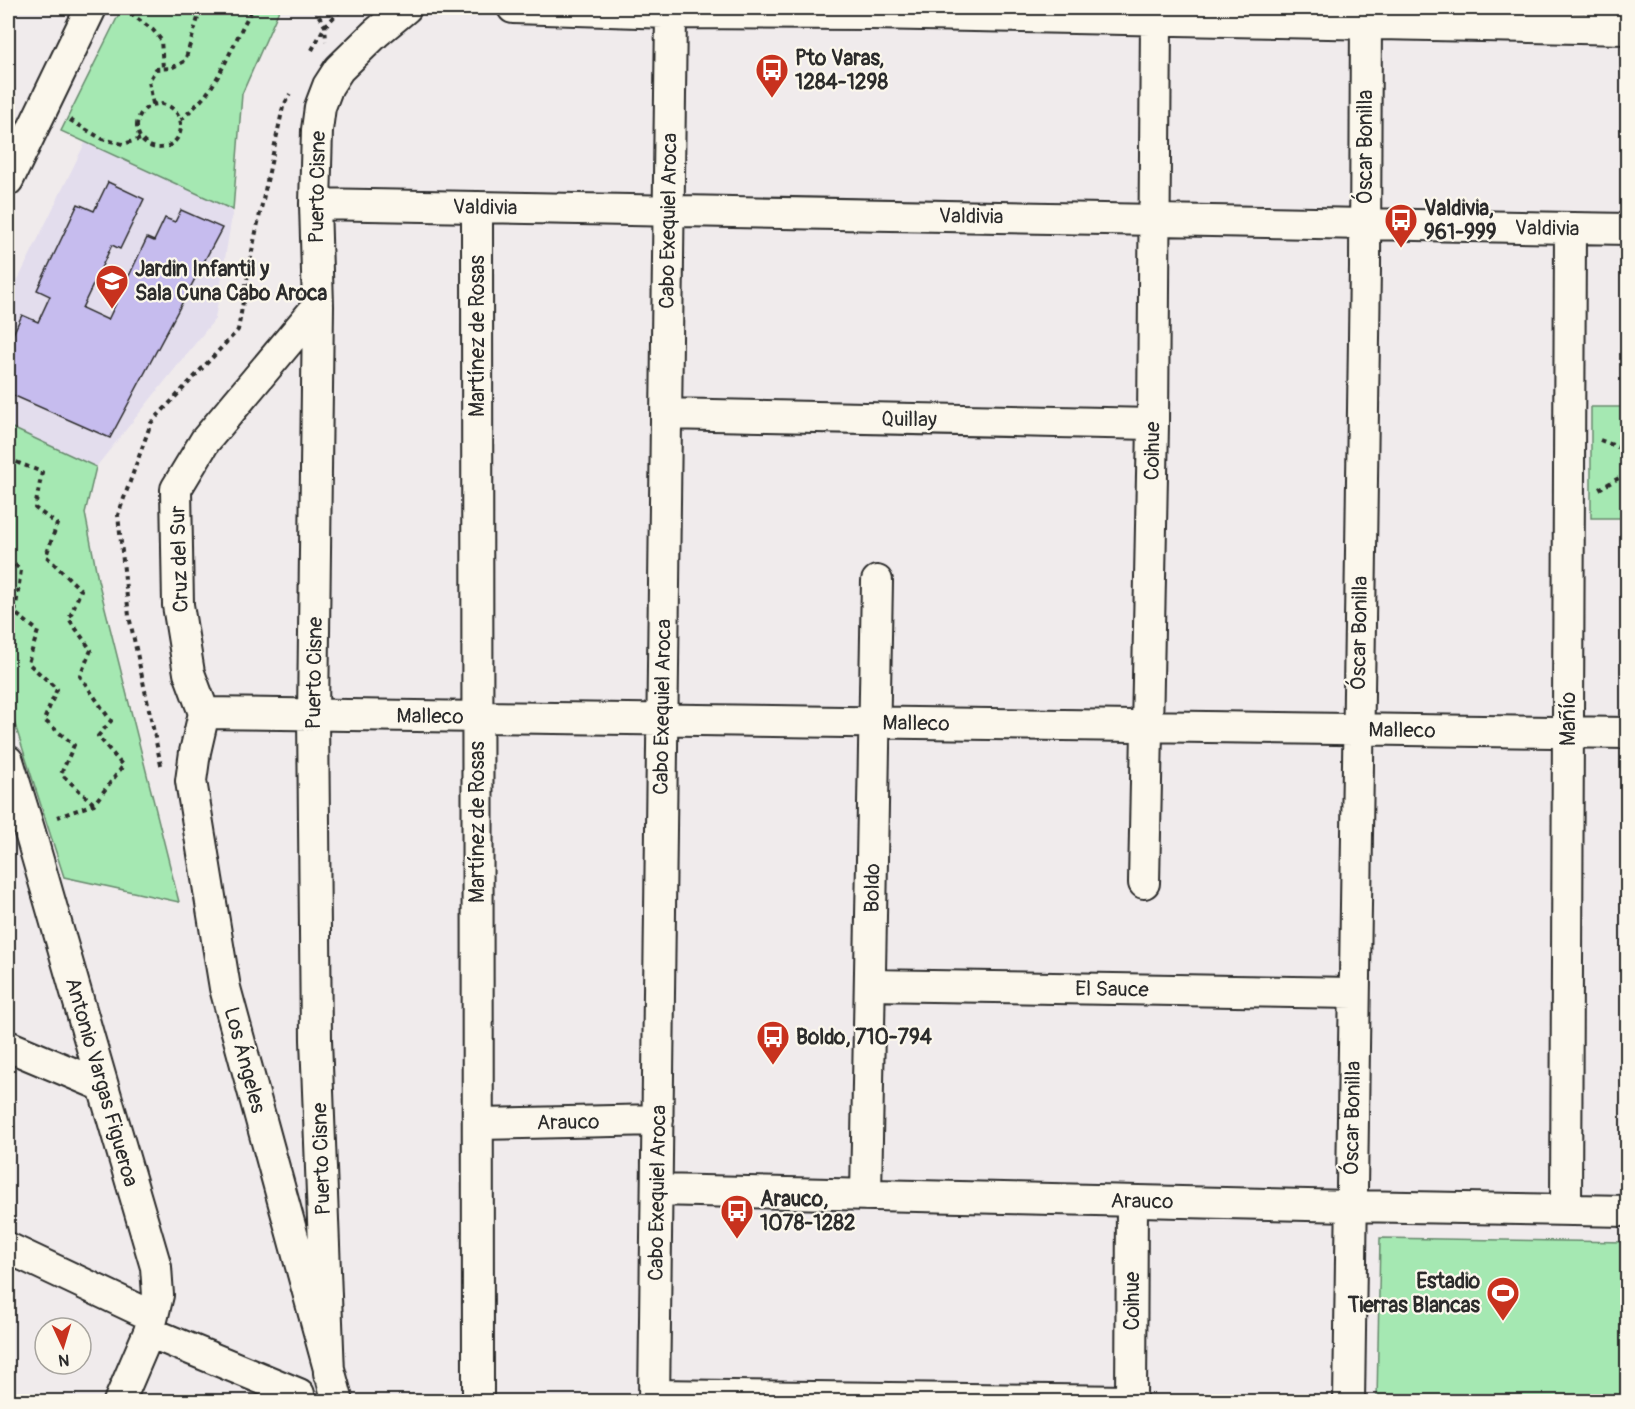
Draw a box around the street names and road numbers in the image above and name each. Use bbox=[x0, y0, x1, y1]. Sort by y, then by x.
street label: Óscar Bonilla bbox=[1351, 90, 1379, 204]
street label: Puerto Cisne bbox=[303, 130, 332, 244]
street label: Cabo Exequiel Aroca bbox=[653, 133, 684, 309]
street label: Valdivia bbox=[452, 193, 518, 222]
street label: Valdivia bbox=[938, 202, 1004, 231]
street label: Valdivia bbox=[1514, 214, 1580, 243]
street label: Martínez de Rosas bbox=[464, 254, 491, 417]
street label: Quillay bbox=[881, 406, 937, 433]
street label: Coihue bbox=[1138, 421, 1167, 481]
street label: Cruz del Sur bbox=[164, 504, 195, 613]
street label: Óscar Bonilla bbox=[1344, 576, 1374, 690]
street label: Puerto Cisne bbox=[300, 616, 329, 730]
street label: Cabo Exequiel Aroca bbox=[647, 619, 678, 795]
street label: Mañío bbox=[1555, 692, 1582, 746]
street label: Malleco bbox=[396, 702, 464, 731]
street label: Malleco bbox=[882, 709, 950, 738]
street label: Malleco bbox=[1368, 716, 1436, 745]
street label: Martínez de Rosas bbox=[464, 740, 491, 903]
street label: Boldo bbox=[859, 863, 886, 913]
street label: Antonio Vargas Figueroa bbox=[59, 974, 144, 1190]
street label: El Sauce bbox=[1075, 975, 1150, 1004]
street label: Los Ángeles bbox=[217, 1004, 272, 1117]
street label: Óscar Bonilla bbox=[1337, 1061, 1367, 1175]
street label: Puerto Cisne bbox=[306, 1102, 337, 1216]
street label: Cabo Exequiel Aroca bbox=[642, 1105, 673, 1281]
street label: Arauco bbox=[536, 1108, 600, 1137]
street label: Arauco bbox=[1110, 1187, 1174, 1216]
street label: Coihue bbox=[1119, 1271, 1146, 1330]

